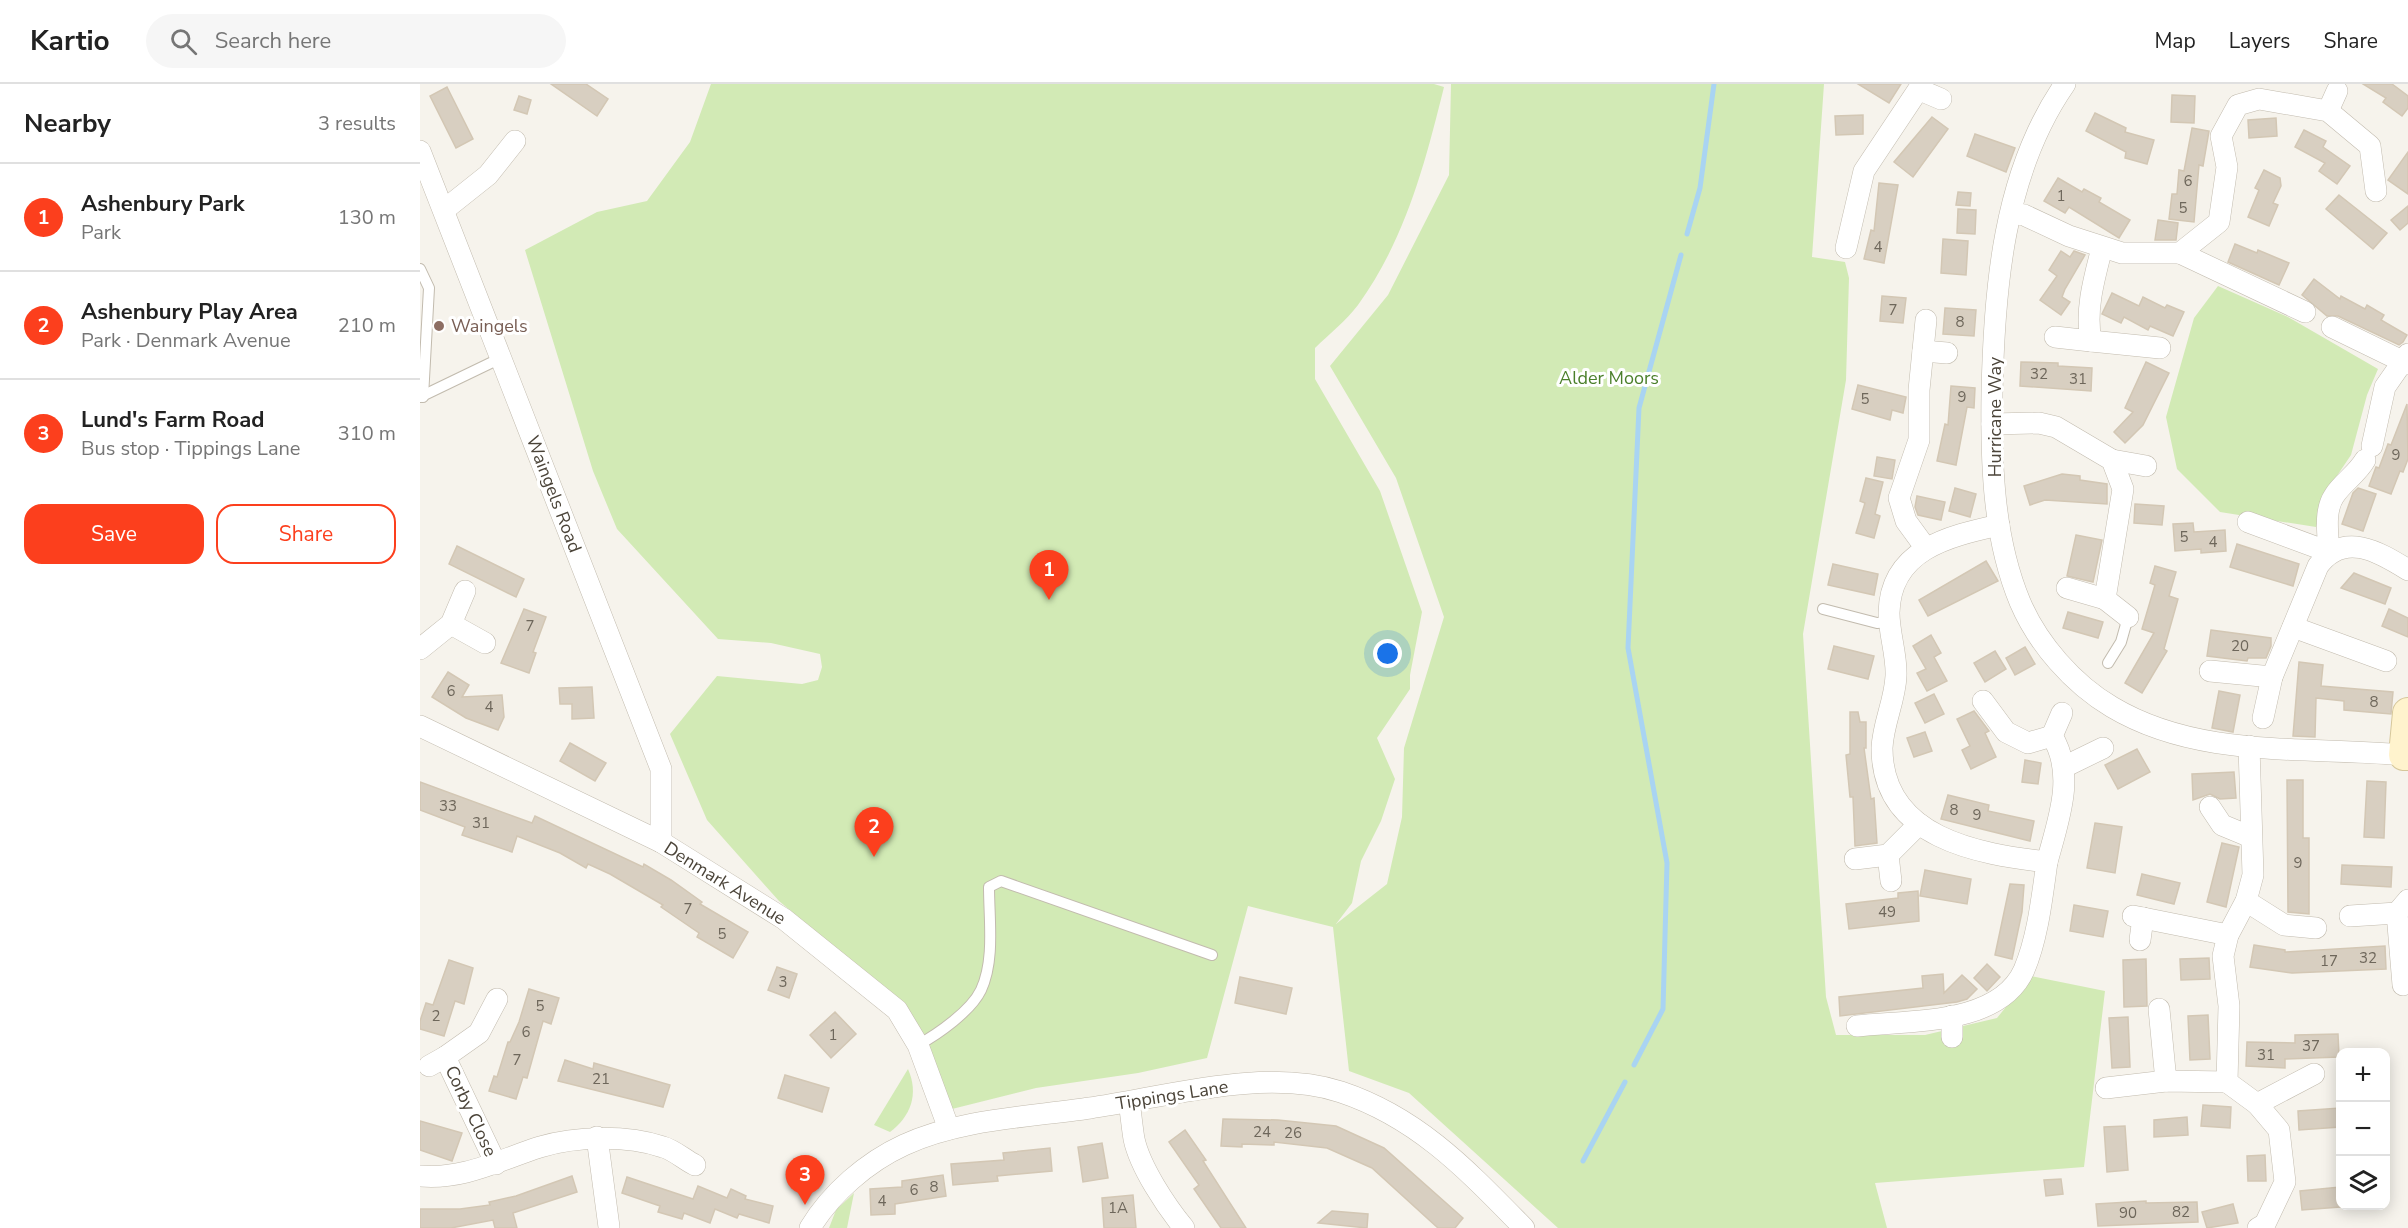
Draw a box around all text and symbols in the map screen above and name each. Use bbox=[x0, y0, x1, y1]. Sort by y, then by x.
search box bbox=[146, 14, 566, 68]
text: Kartio bbox=[30, 22, 110, 60]
icon: search bbox=[167, 25, 200, 58]
text: Search here bbox=[215, 26, 331, 56]
text: Map bbox=[2154, 27, 2196, 55]
text: Layers bbox=[2229, 27, 2290, 55]
text: Share bbox=[2323, 27, 2378, 55]
text: Nearby bbox=[24, 106, 111, 141]
text: 3 results bbox=[318, 110, 396, 137]
house number: 6 bbox=[2183, 171, 2193, 191]
house number: 1 bbox=[2056, 186, 2066, 206]
text: Ashenbury Park bbox=[81, 189, 245, 219]
house number: 5 bbox=[2178, 198, 2188, 218]
text: 1 bbox=[38, 204, 50, 231]
text: 130 m bbox=[338, 204, 396, 231]
text: Park bbox=[81, 219, 121, 246]
house number: 4 bbox=[1873, 237, 1883, 257]
text: Ashenbury Play Area bbox=[81, 297, 298, 327]
house number: 7 bbox=[1888, 300, 1898, 320]
text: 2 bbox=[38, 312, 50, 339]
text: 210 m bbox=[338, 312, 396, 339]
house number: 8 bbox=[1955, 312, 1965, 332]
place label: Waingels bbox=[451, 314, 528, 338]
marker: Waingels bbox=[432, 319, 446, 333]
text: Park · Denmark Avenue bbox=[81, 327, 291, 354]
street label: Hurricane Way bbox=[1983, 356, 2007, 477]
house number: 32 bbox=[2030, 364, 2048, 384]
park label: Alder Moors bbox=[1559, 366, 1659, 390]
house number: 31 bbox=[2069, 369, 2087, 389]
house number: 9 bbox=[1957, 387, 1967, 407]
house number: 5 bbox=[1860, 389, 1870, 409]
text: Lund's Farm Road bbox=[81, 405, 264, 435]
text: 3 bbox=[38, 420, 50, 447]
text: 310 m bbox=[338, 420, 396, 447]
street label: Waingels Road bbox=[521, 432, 587, 556]
text: Bus stop · Tippings Lane bbox=[81, 435, 300, 462]
house number: 9 bbox=[2391, 445, 2401, 465]
button: Save bbox=[24, 504, 204, 564]
button: Share bbox=[216, 504, 396, 564]
house number: 5 bbox=[2179, 527, 2189, 547]
house number: 4 bbox=[2208, 532, 2218, 552]
pin: 1 bbox=[1030, 550, 1068, 600]
house number: 7 bbox=[525, 616, 535, 636]
house number: 20 bbox=[2231, 636, 2249, 656]
your location bbox=[1373, 639, 1402, 668]
house number: 6 bbox=[446, 681, 456, 701]
house number: 8 bbox=[2369, 692, 2379, 712]
house number: 4 bbox=[484, 697, 494, 717]
house number: 33 bbox=[439, 796, 457, 816]
house number: 8 bbox=[1949, 800, 1959, 820]
house number: 9 bbox=[1972, 805, 1982, 825]
pin: 2 bbox=[854, 808, 894, 857]
house number: 31 bbox=[472, 813, 490, 833]
street label: Denmark Avenue bbox=[660, 836, 790, 930]
house number: 9 bbox=[2293, 853, 2303, 873]
house number: 7 bbox=[683, 899, 693, 919]
house number: 49 bbox=[1878, 902, 1896, 922]
house number: 5 bbox=[717, 924, 727, 944]
house number: 32 bbox=[2359, 948, 2377, 968]
house number: 17 bbox=[2320, 951, 2338, 971]
house number: 3 bbox=[778, 972, 788, 992]
house number: 5 bbox=[535, 996, 545, 1016]
house number: 2 bbox=[431, 1006, 441, 1026]
house number: 6 bbox=[521, 1022, 531, 1042]
house number: 1 bbox=[828, 1025, 838, 1045]
house number: 37 bbox=[2302, 1036, 2320, 1056]
house number: 31 bbox=[2257, 1045, 2275, 1065]
map controls bbox=[2336, 1048, 2390, 1210]
button: + bbox=[2336, 1048, 2390, 1102]
house number: 7 bbox=[512, 1050, 522, 1070]
street label: Corby Close bbox=[439, 1062, 503, 1160]
house number: 21 bbox=[592, 1069, 610, 1089]
street label: Tippings Lane bbox=[1114, 1074, 1230, 1116]
button: − bbox=[2336, 1102, 2390, 1156]
house number: 24 bbox=[1253, 1122, 1271, 1142]
house number: 26 bbox=[1284, 1123, 1302, 1143]
pin: 3 bbox=[786, 1156, 824, 1205]
button: layers bbox=[2336, 1156, 2390, 1210]
house number: 8 bbox=[929, 1177, 939, 1197]
house number: 6 bbox=[909, 1180, 919, 1200]
house number: 4 bbox=[877, 1191, 887, 1211]
house number: 1A bbox=[1108, 1198, 1128, 1218]
house number: 82 bbox=[2172, 1202, 2190, 1222]
house number: 90 bbox=[2119, 1203, 2137, 1223]

